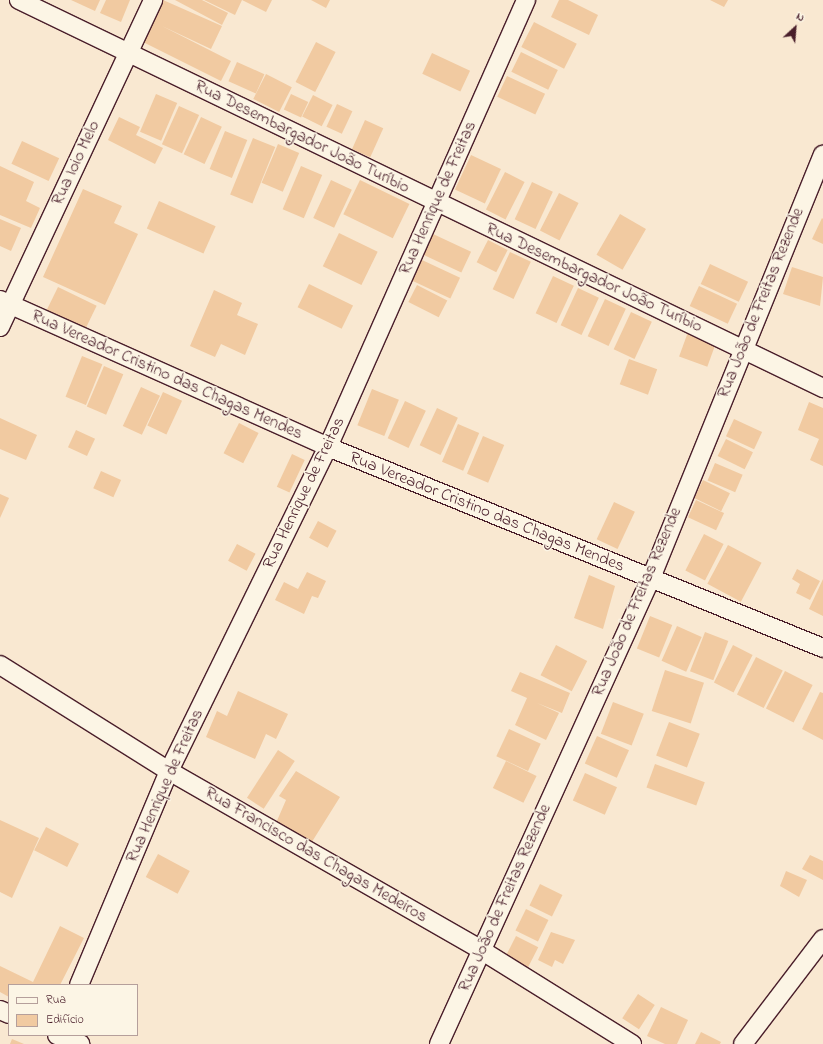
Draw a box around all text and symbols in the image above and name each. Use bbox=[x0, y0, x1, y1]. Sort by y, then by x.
north arrow bbox=[775, 8, 815, 48]
text: N bbox=[793, 8, 807, 26]
street label: Rua Desembargador João Turíbio bbox=[191, 76, 413, 198]
street label: Rua Ioio Melo bbox=[48, 117, 104, 209]
street label: Rua Henrique de Freitas bbox=[395, 118, 481, 278]
street label: Rua João de Freitas Rezende bbox=[713, 205, 809, 401]
street label: Rua Desembargador João Turíbio bbox=[482, 219, 706, 337]
street label: Rua Vereador Cristino das Chagas Mendes bbox=[28, 306, 306, 444]
street label: Rua Henrique de Freitas bbox=[258, 414, 350, 572]
street label: Rua Vereador Cristino das Chagas Mendes bbox=[347, 447, 627, 577]
street label: Rua João de Freitas Rezende bbox=[588, 504, 686, 700]
street label: Rua Henrique de Freitas bbox=[122, 706, 208, 866]
street label: Rua Francisco das Chagas Medeiros bbox=[201, 783, 431, 927]
street label: Rua João de Freitas Rezende bbox=[454, 801, 556, 995]
legend bbox=[8, 984, 138, 1036]
text: Rua bbox=[46, 991, 66, 1009]
text: Edifício bbox=[46, 1011, 84, 1029]

